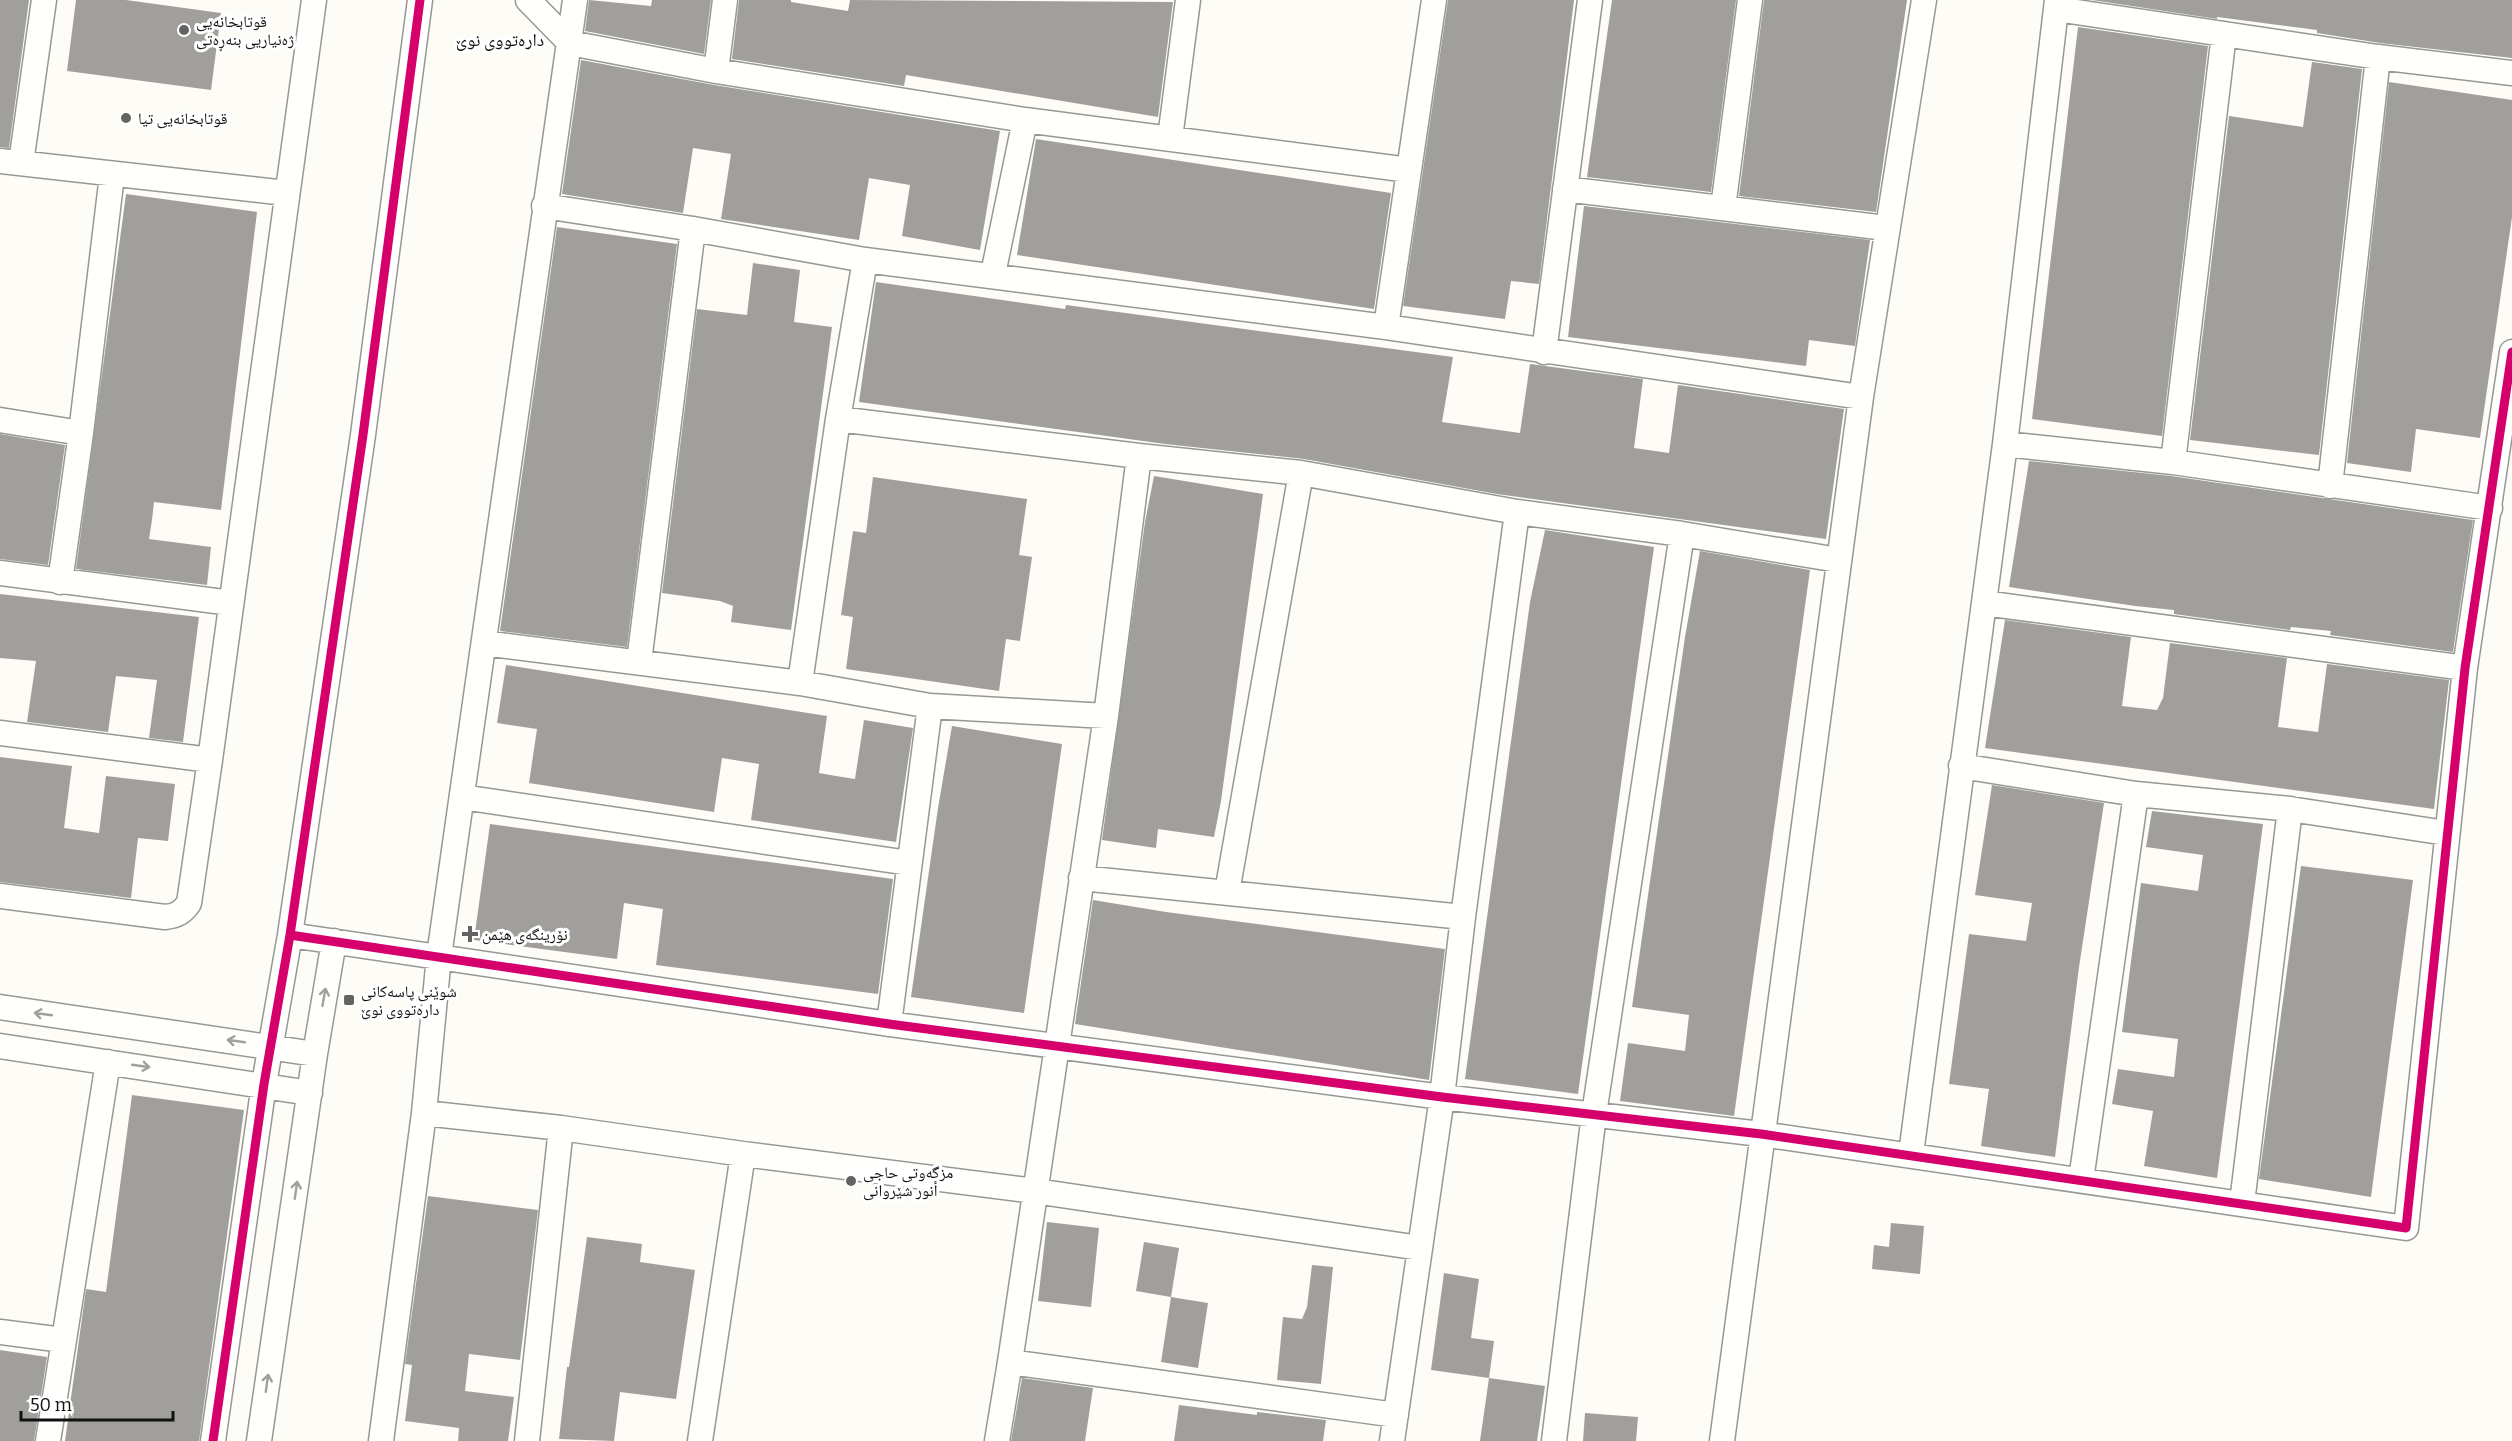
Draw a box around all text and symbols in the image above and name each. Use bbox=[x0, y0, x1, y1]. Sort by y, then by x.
place label: قوتابخانەیی ژەنیاریی بنەڕەتی bbox=[196, 12, 294, 52]
marker: قوتابخانەیی ژەنیاریی بنەڕەتی bbox=[177, 23, 191, 37]
district label: دارەتووی نوێ bbox=[456, 29, 544, 51]
place label: قوتابخانەیی تیا bbox=[138, 109, 227, 129]
marker: قوتابخانەیی تیا bbox=[119, 111, 133, 125]
place label: نۆرینگه‌ی هێمن bbox=[482, 925, 568, 945]
marker: نۆرینگه‌ی هێمن bbox=[463, 927, 477, 941]
place label: شوێنی پاسەکانی دارەتووی نوێ bbox=[361, 982, 457, 1020]
one-way arrow bbox=[319, 988, 330, 1008]
marker: شوێنی پاسەکانی دارەتووی نوێ bbox=[342, 993, 356, 1007]
one-way arrow bbox=[34, 1008, 54, 1019]
one-way arrow bbox=[227, 1036, 247, 1047]
one-way arrow bbox=[131, 1061, 150, 1072]
place label: مزگەوتی حاجی أنور شێروانی bbox=[863, 1163, 953, 1201]
marker: مزگەوتی حاجی أنور شێروانی bbox=[844, 1174, 858, 1188]
one-way arrow bbox=[290, 1181, 301, 1201]
one-way arrow bbox=[262, 1374, 273, 1394]
scale bar bbox=[21, 1384, 172, 1422]
text: 50 m bbox=[30, 1394, 72, 1416]

